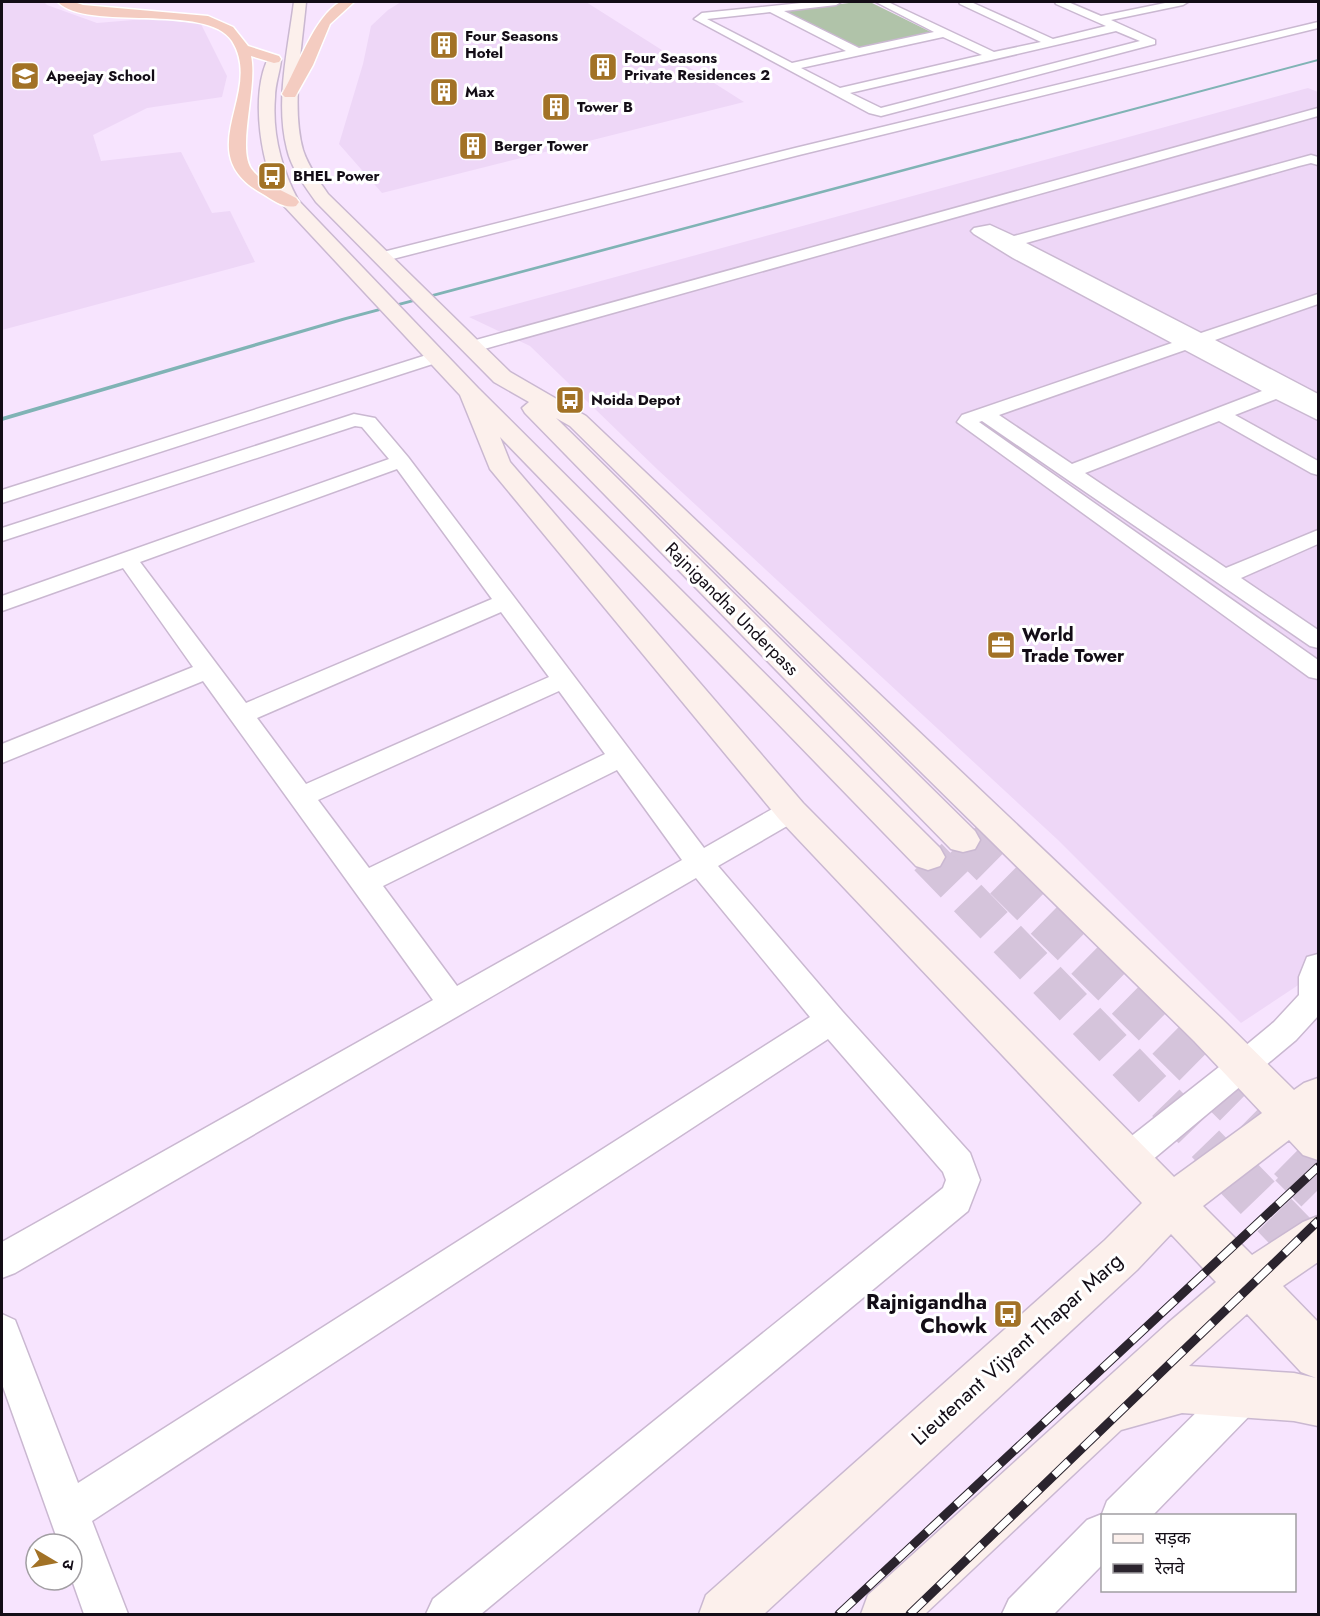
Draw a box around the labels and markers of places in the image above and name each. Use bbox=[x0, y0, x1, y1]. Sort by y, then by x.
place label: Four Seasons Hotel bbox=[465, 25, 558, 64]
building icon: Four Seasons Hotel bbox=[428, 29, 460, 61]
place label: Four Seasons Private Residences 2 bbox=[624, 47, 770, 86]
building icon: Four Seasons Private Residences 2 bbox=[587, 51, 619, 83]
school or university icon: Apeejay School bbox=[9, 60, 41, 92]
place label: Apeejay School bbox=[45, 65, 155, 87]
building icon: Max bbox=[428, 76, 460, 108]
place label: Max bbox=[465, 81, 494, 103]
building icon: Tower B bbox=[540, 91, 572, 123]
place label: Tower B bbox=[577, 96, 633, 118]
building icon: Berger Tower bbox=[457, 130, 489, 162]
place label: Berger Tower bbox=[494, 135, 589, 157]
bus stop icon: BHEL Power bbox=[256, 160, 288, 192]
place label: BHEL Power bbox=[293, 165, 381, 187]
bus stop icon: Noida Depot bbox=[554, 384, 586, 416]
place label: Noida Depot bbox=[591, 389, 680, 411]
place label: World Trade Tower bbox=[1022, 622, 1125, 669]
office icon: World Trade Tower bbox=[985, 629, 1017, 661]
place label: Rajnigandha Chowk bbox=[866, 1287, 987, 1341]
bus stop icon: Rajnigandha Chowk bbox=[992, 1298, 1024, 1330]

